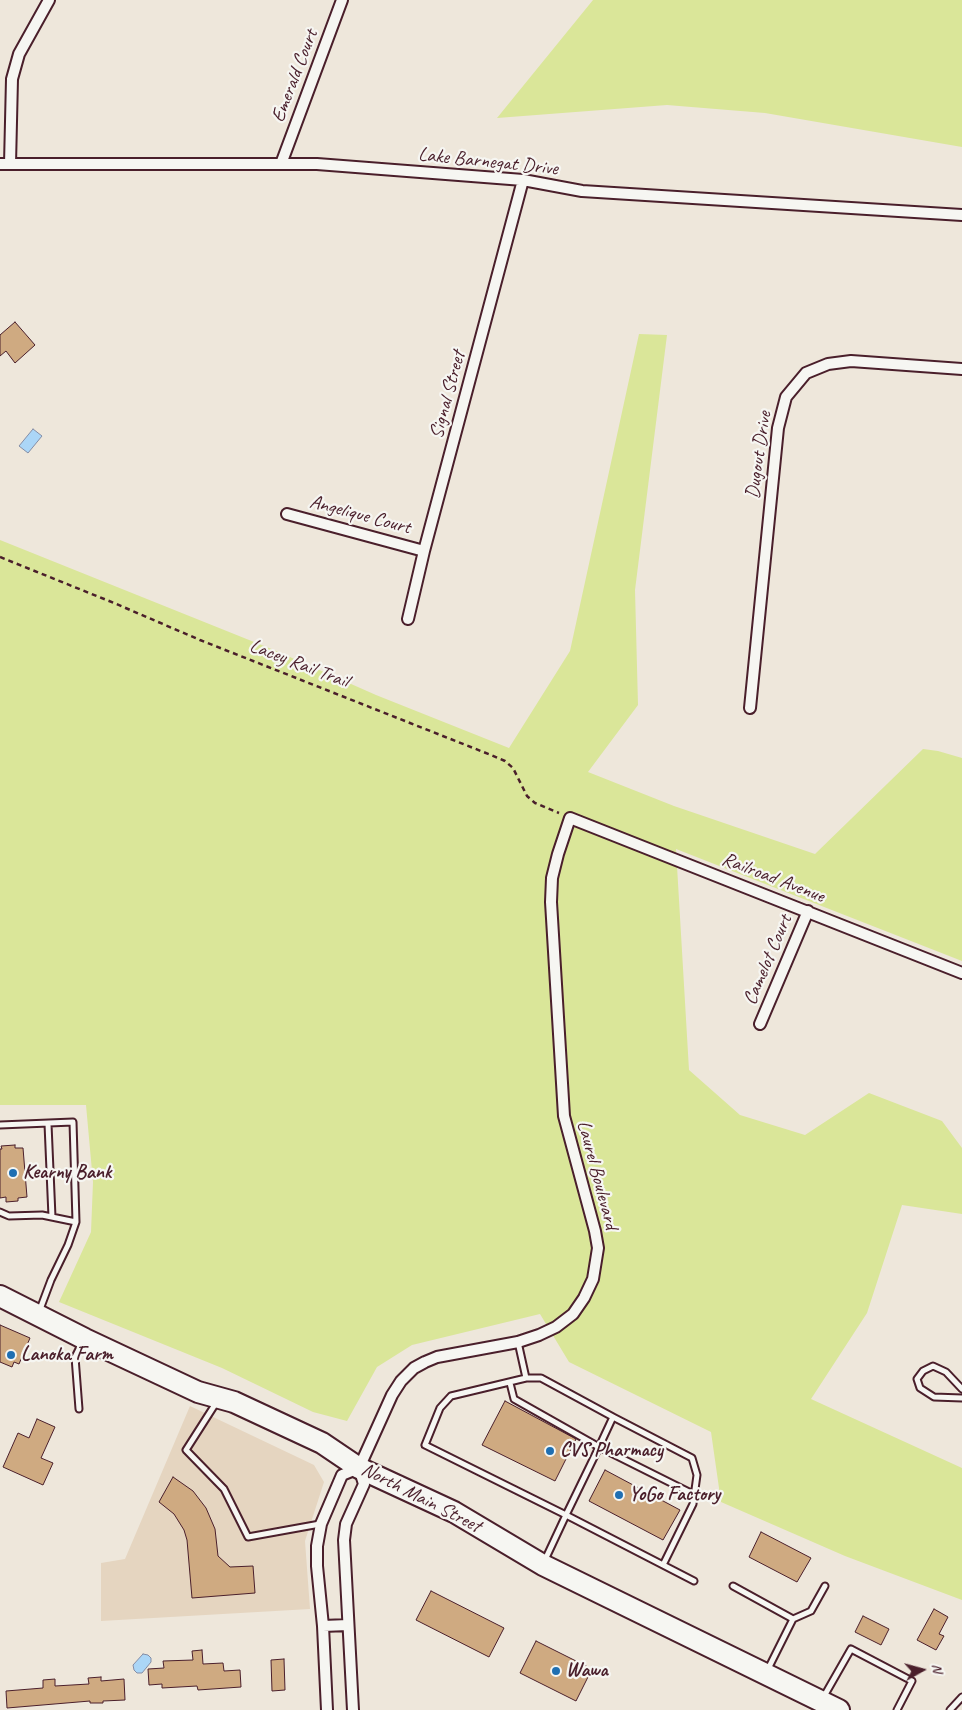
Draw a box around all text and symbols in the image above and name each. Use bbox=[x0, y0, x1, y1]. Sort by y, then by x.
street label: Emerald Court bbox=[266, 26, 324, 126]
street label: Lake Barnegat Drive bbox=[417, 143, 559, 181]
street label: Signal Street bbox=[425, 349, 471, 441]
street label: Dugout Drive bbox=[741, 410, 777, 500]
street label: Angelique Court bbox=[307, 490, 413, 540]
street label: Lacey Rail Trail bbox=[246, 634, 352, 694]
street label: Railroad Avenue bbox=[718, 847, 828, 909]
street label: Camelot Court bbox=[738, 911, 798, 1009]
street label: Laurel Boulevard bbox=[571, 1118, 623, 1232]
place label: Kearny Bank bbox=[23, 1161, 111, 1185]
marker: Kearny Bank bbox=[7, 1167, 19, 1179]
place label: Lanoka Farm bbox=[21, 1343, 113, 1367]
marker: Lanoka Farm bbox=[5, 1349, 17, 1361]
place label: CVS Pharmacy bbox=[560, 1439, 663, 1463]
marker: CVS Pharmacy bbox=[544, 1445, 556, 1457]
street label: North Main Street bbox=[357, 1458, 485, 1538]
place label: YoGo Factory bbox=[629, 1483, 720, 1507]
marker: YoGo Factory bbox=[613, 1489, 625, 1501]
north arrow bbox=[897, 1645, 947, 1695]
place label: Wawa bbox=[566, 1659, 608, 1683]
text: N bbox=[928, 1663, 946, 1673]
marker: Wawa bbox=[550, 1665, 562, 1677]

